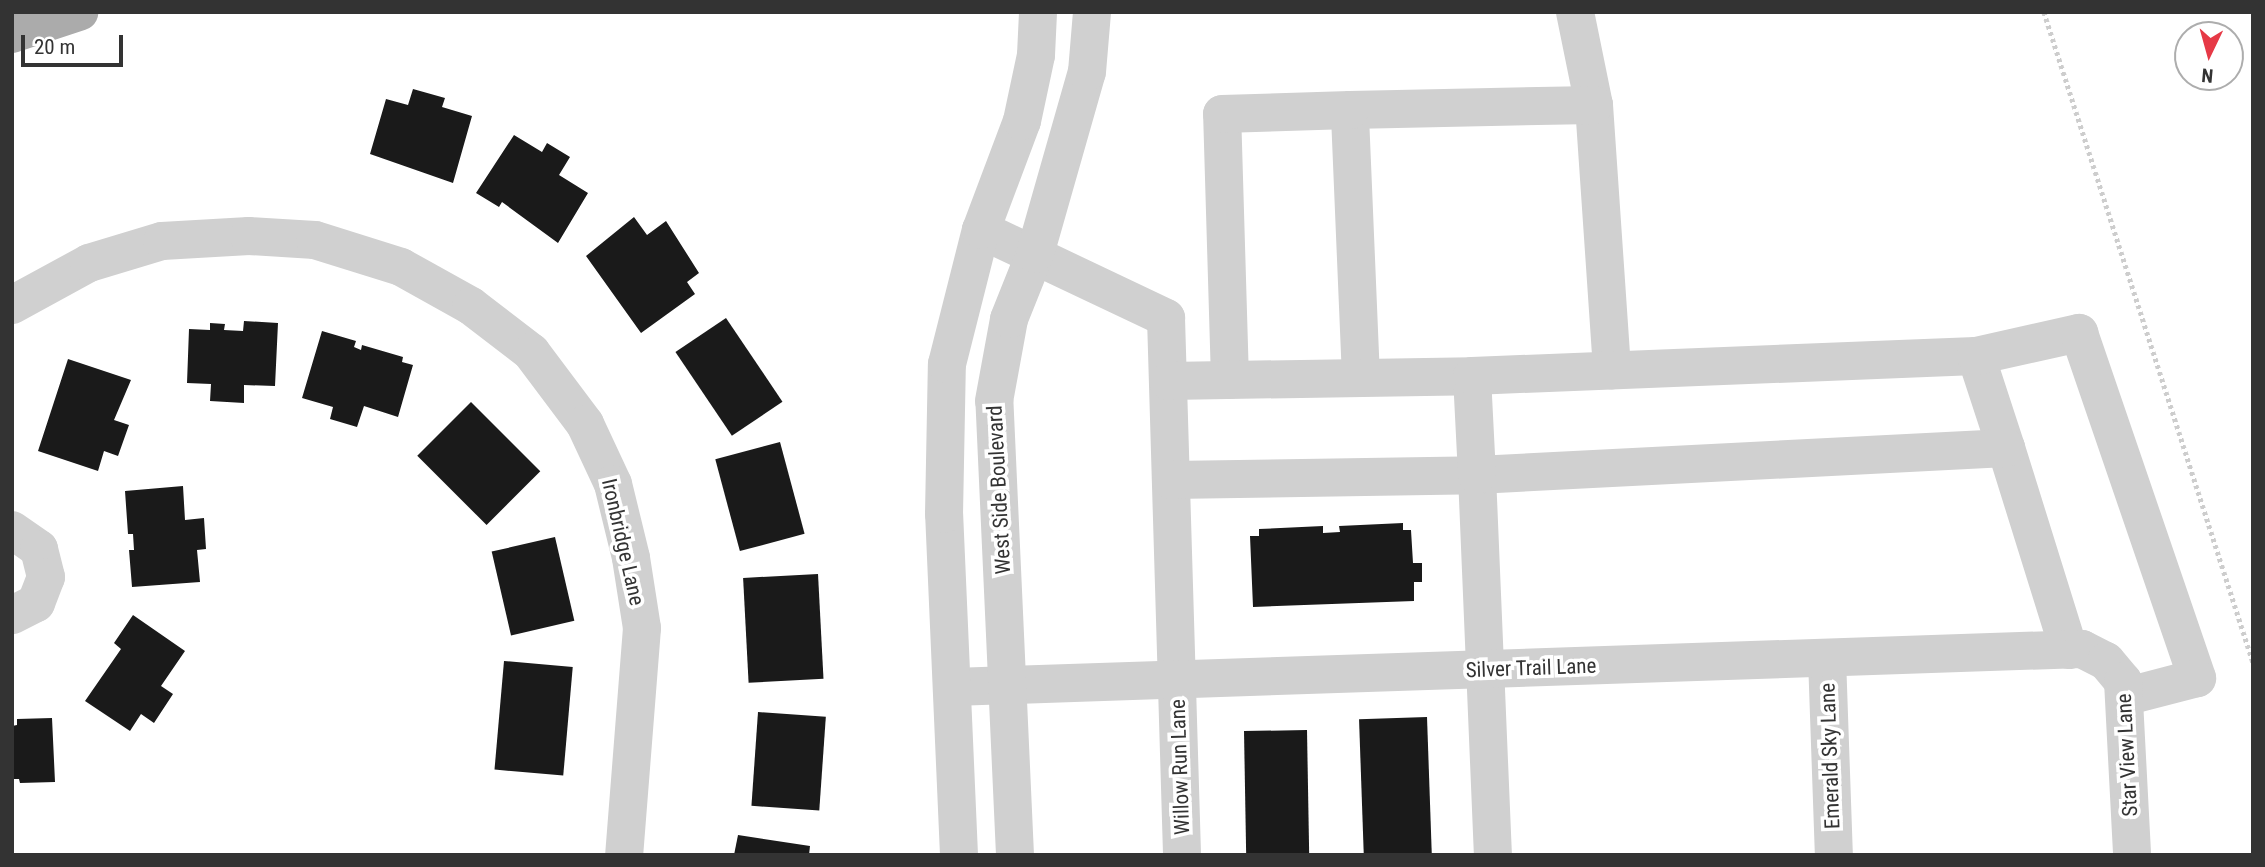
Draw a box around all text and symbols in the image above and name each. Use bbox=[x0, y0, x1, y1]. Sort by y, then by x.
scale bar bbox=[24, 21, 126, 65]
north arrow bbox=[2174, 21, 2244, 91]
text: 20 m bbox=[34, 35, 75, 59]
text: N bbox=[2201, 63, 2214, 87]
street label: West Side Boulevard bbox=[982, 405, 1016, 575]
street label: Ironbridge Lane bbox=[596, 476, 650, 608]
street label: Silver Trail Lane bbox=[1465, 653, 1597, 683]
street label: Emerald Sky Lane bbox=[1815, 683, 1845, 829]
street label: Star View Lane bbox=[2111, 693, 2143, 817]
street label: Willow Run Lane bbox=[1165, 699, 1195, 835]

